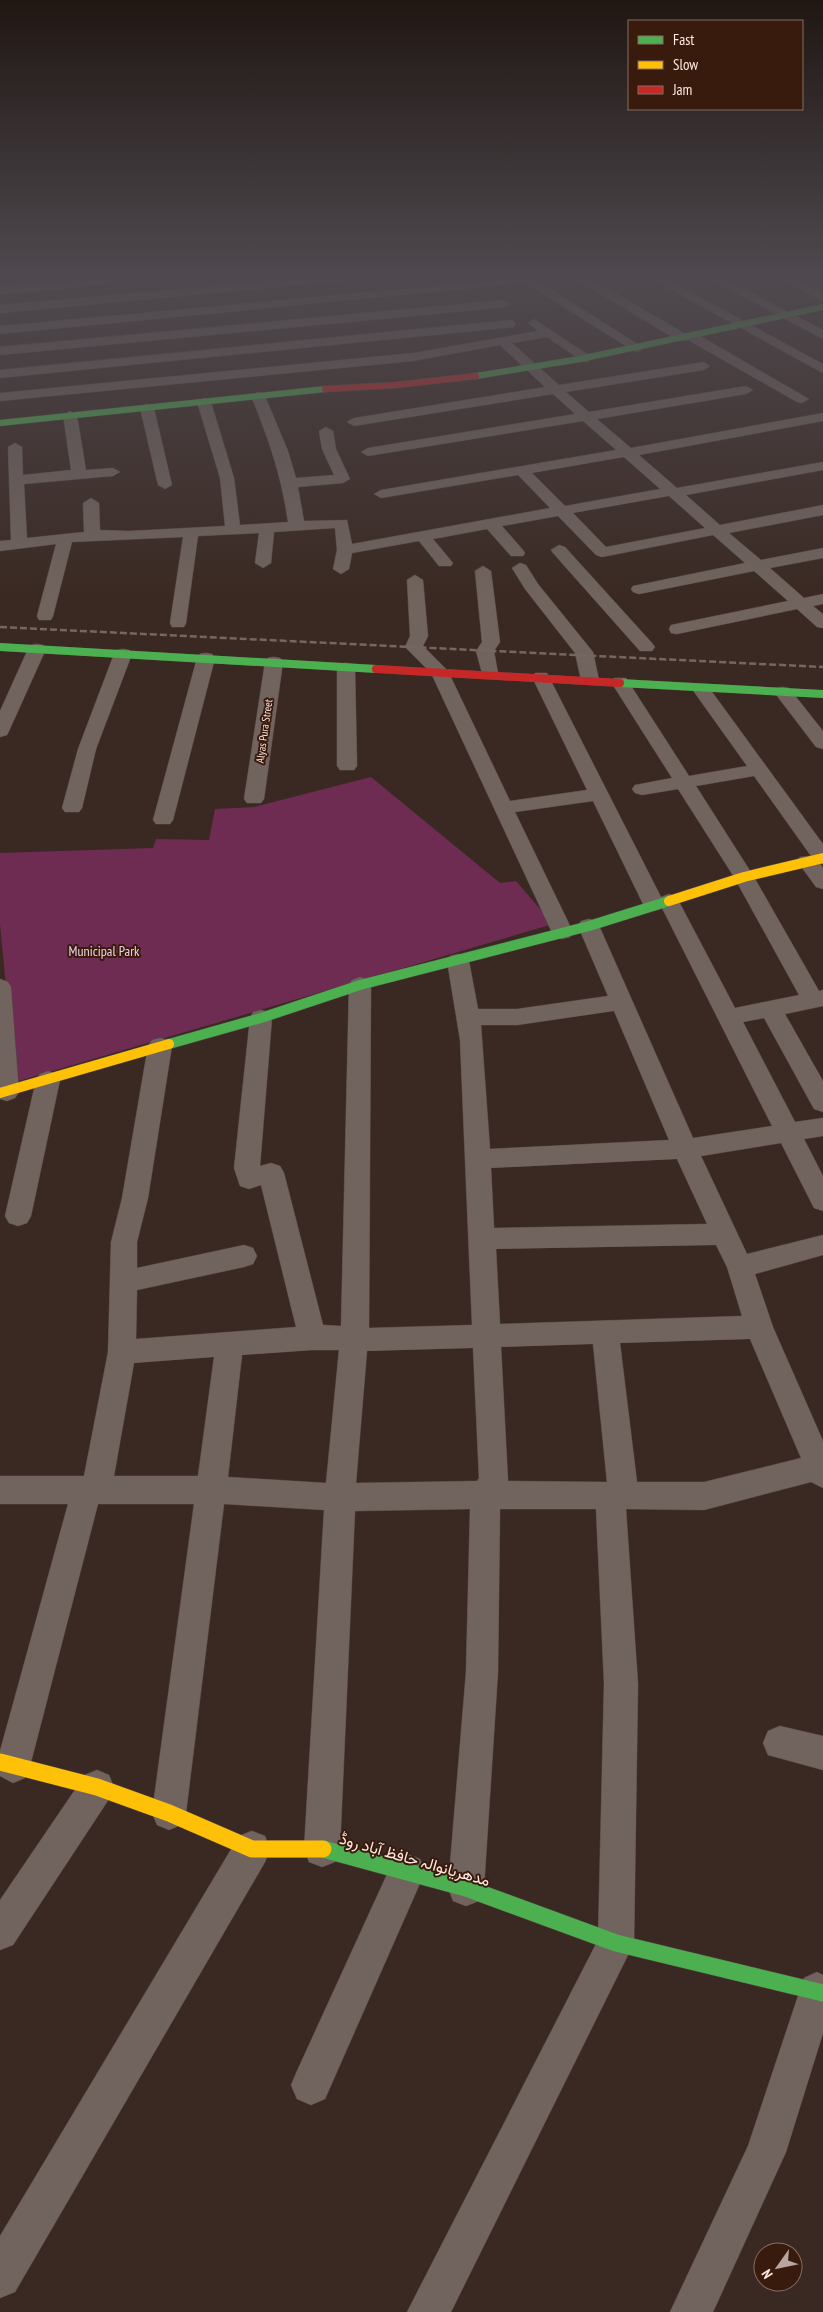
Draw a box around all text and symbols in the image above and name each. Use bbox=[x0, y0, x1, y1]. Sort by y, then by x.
legend bbox=[628, 20, 803, 110]
text: Fast bbox=[673, 30, 694, 49]
text: Slow bbox=[673, 55, 698, 74]
text: Jam bbox=[672, 80, 692, 99]
street label: Alyas Pura Street bbox=[253, 698, 275, 764]
park label: Municipal Park bbox=[69, 942, 140, 960]
street label: مدھریانوالہ حافظ آباد روڈ bbox=[337, 1828, 493, 1891]
north arrow bbox=[753, 2242, 803, 2292]
text: N bbox=[757, 2266, 777, 2282]

